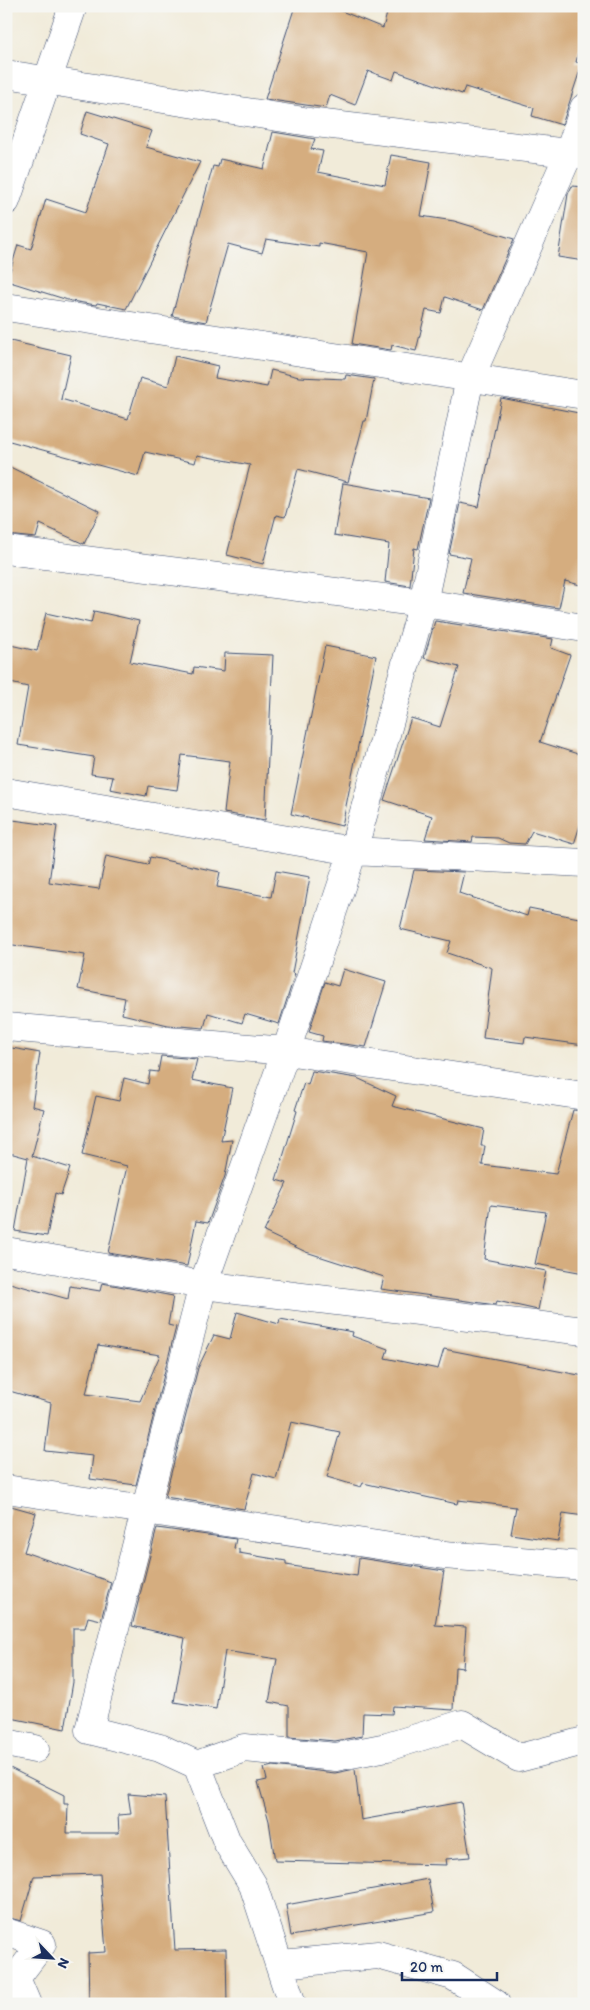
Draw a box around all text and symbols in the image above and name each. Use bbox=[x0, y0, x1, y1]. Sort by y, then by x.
north arrow bbox=[28, 1932, 78, 1982]
scale bar bbox=[402, 1950, 498, 1982]
text: N bbox=[54, 1955, 73, 1971]
text: 20 m bbox=[410, 1958, 444, 1976]

